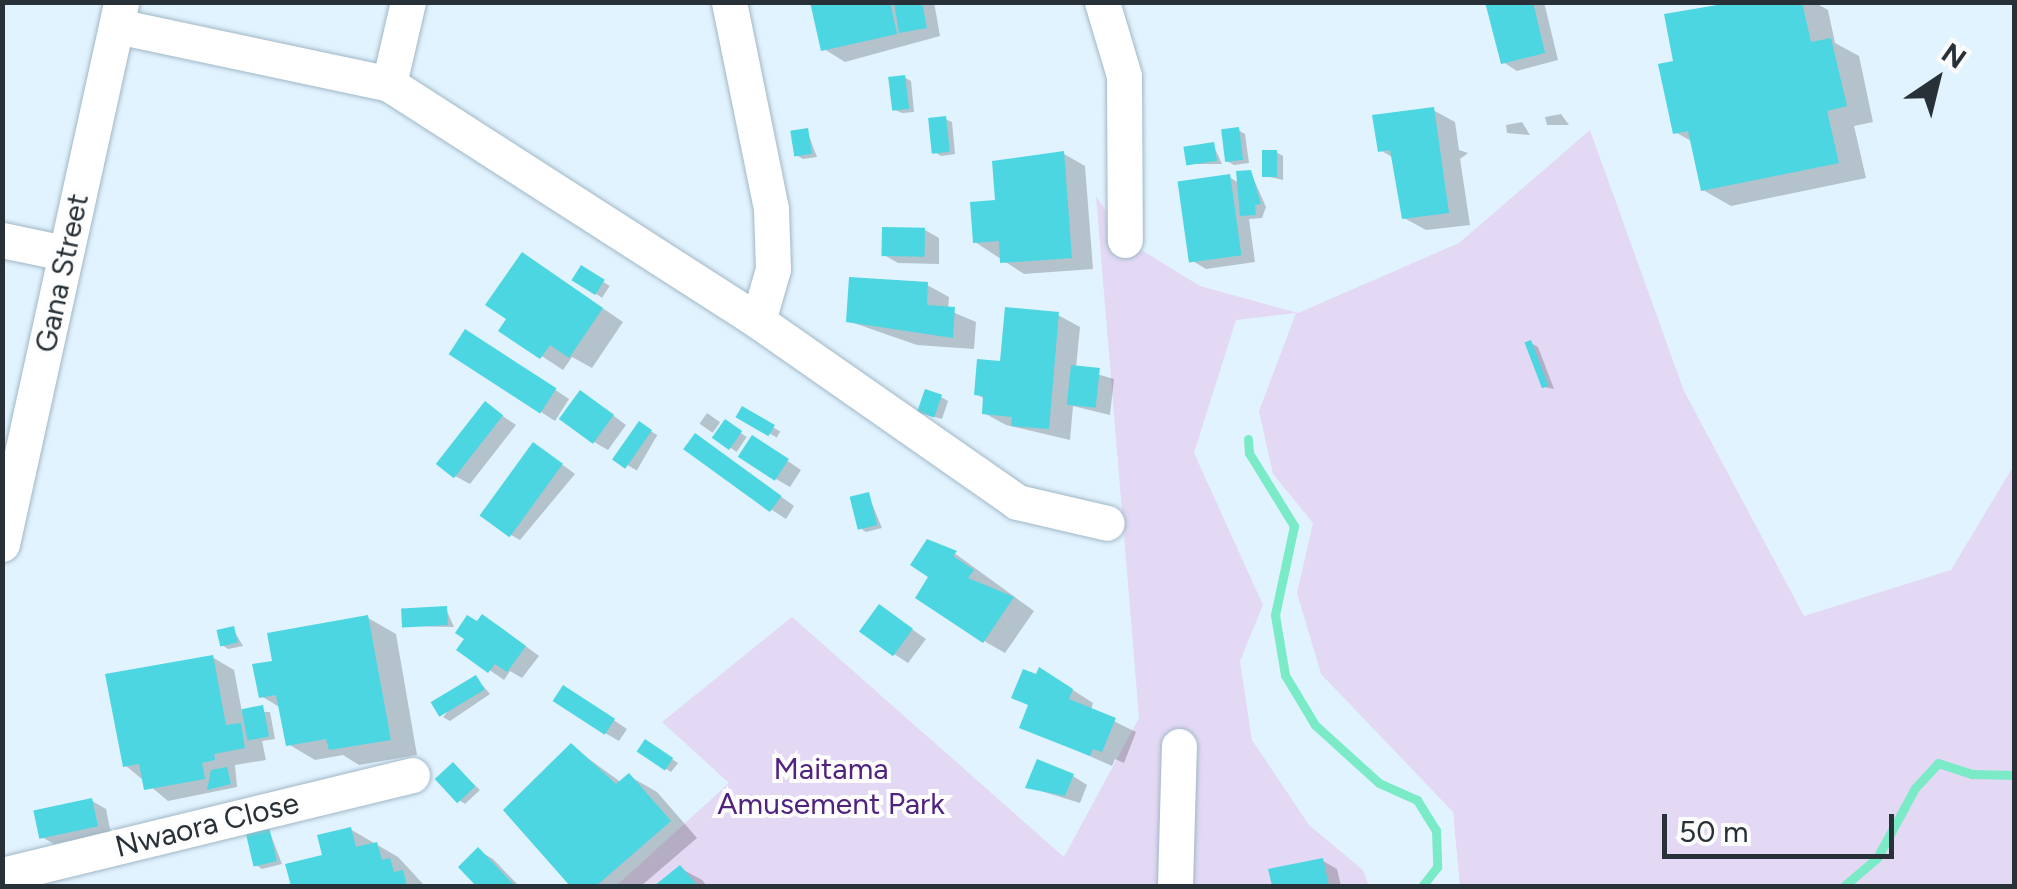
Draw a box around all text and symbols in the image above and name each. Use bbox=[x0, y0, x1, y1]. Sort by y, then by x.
north arrow bbox=[1887, 30, 1987, 130]
text: N bbox=[1936, 35, 1973, 76]
street label: Gana Street bbox=[28, 190, 96, 356]
park label: Maitama Amusement Park bbox=[717, 751, 945, 822]
street label: Nwaora Close bbox=[111, 785, 303, 865]
scale bar bbox=[1667, 794, 1900, 856]
text: 50 m bbox=[1679, 813, 1748, 850]

